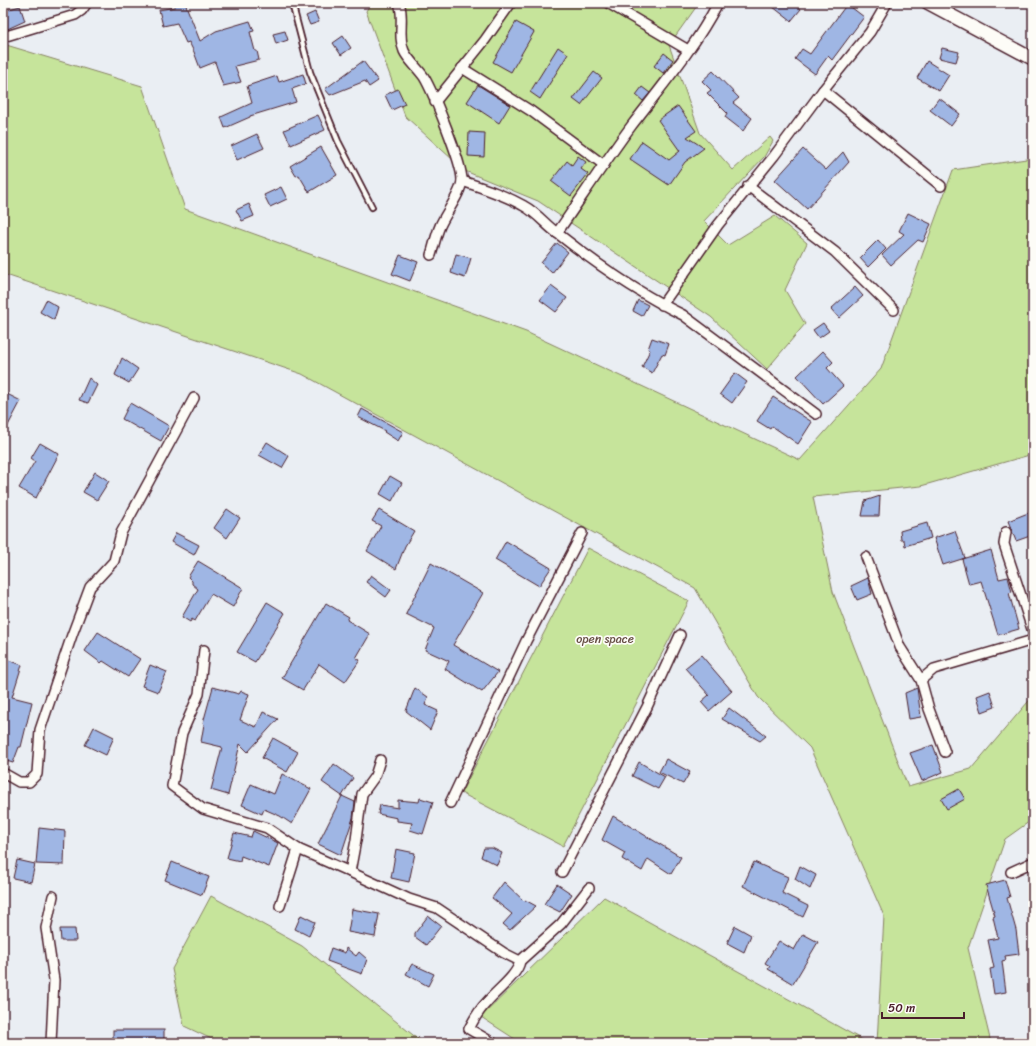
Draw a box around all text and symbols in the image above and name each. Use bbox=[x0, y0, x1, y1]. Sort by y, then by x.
park label: open space bbox=[576, 628, 634, 650]
scale bar bbox=[882, 994, 964, 1020]
text: 50 m bbox=[888, 997, 915, 1019]

